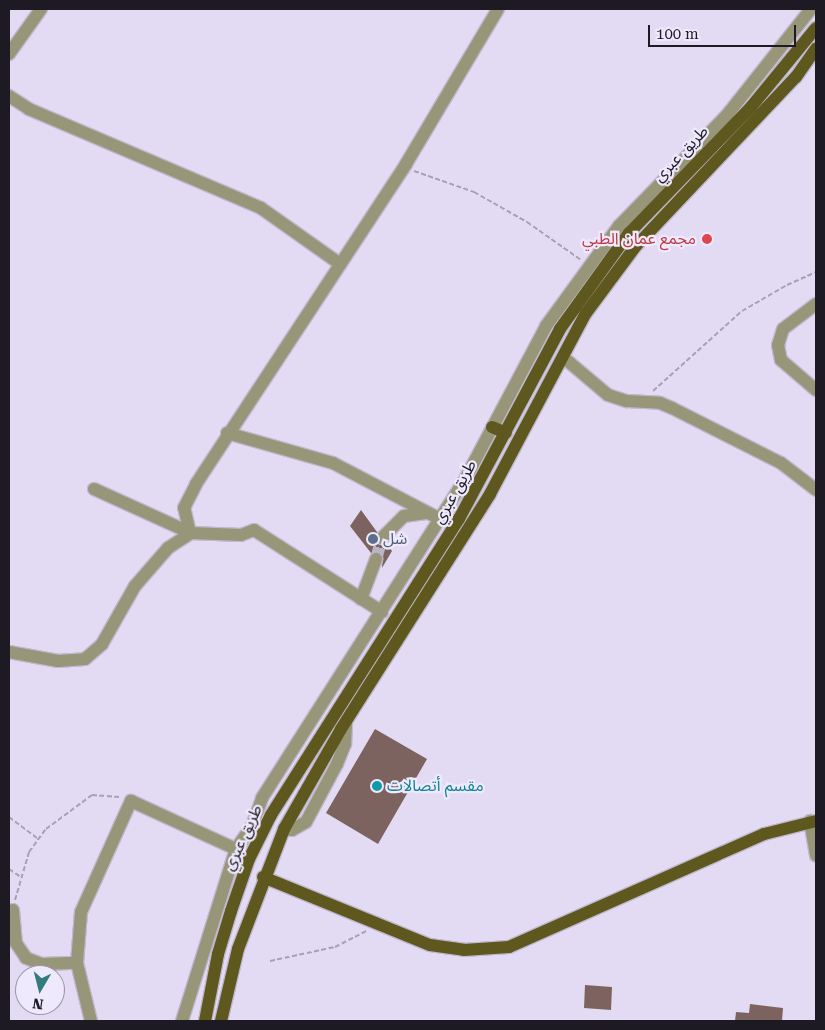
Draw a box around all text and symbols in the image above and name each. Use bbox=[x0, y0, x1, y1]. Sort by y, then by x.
scale bar bbox=[650, 15, 798, 47]
text: 100 m bbox=[656, 25, 699, 43]
street label: طريق عبري bbox=[650, 122, 712, 186]
place label: مجمع عمان الطبي bbox=[582, 229, 696, 249]
marker: مجمع عمان الطبي bbox=[700, 232, 714, 246]
street label: طريق عبري bbox=[429, 457, 481, 527]
place label: شل bbox=[383, 529, 407, 549]
marker: شل bbox=[367, 533, 379, 545]
place label: مقسم أتصالات bbox=[387, 776, 484, 796]
marker: مقسم أتصالات bbox=[371, 780, 383, 792]
street label: طريق عبري bbox=[219, 802, 267, 874]
north arrow bbox=[15, 965, 65, 1015]
text: N bbox=[32, 995, 45, 1013]

